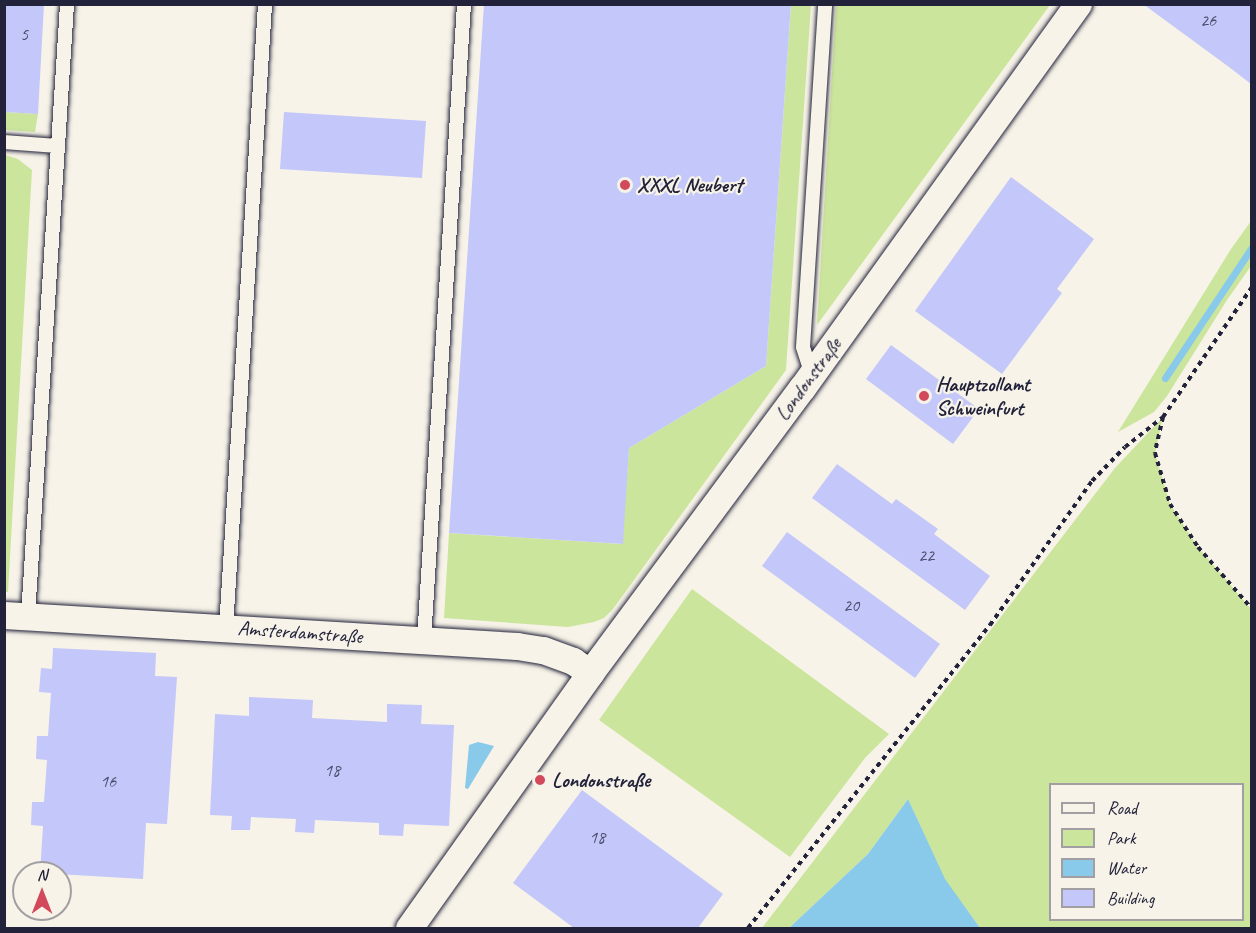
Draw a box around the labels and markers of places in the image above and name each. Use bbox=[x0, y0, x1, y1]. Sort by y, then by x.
place label: XXXL Neubert bbox=[637, 172, 743, 198]
marker: XXXL Neubert bbox=[618, 178, 632, 192]
place label: Hauptzollamt Schweinfurt bbox=[936, 371, 1030, 421]
marker: Hauptzollamt Schweinfurt bbox=[917, 389, 931, 403]
place label: Londonstraße bbox=[552, 767, 650, 793]
marker: Londonstraße bbox=[533, 773, 547, 787]

